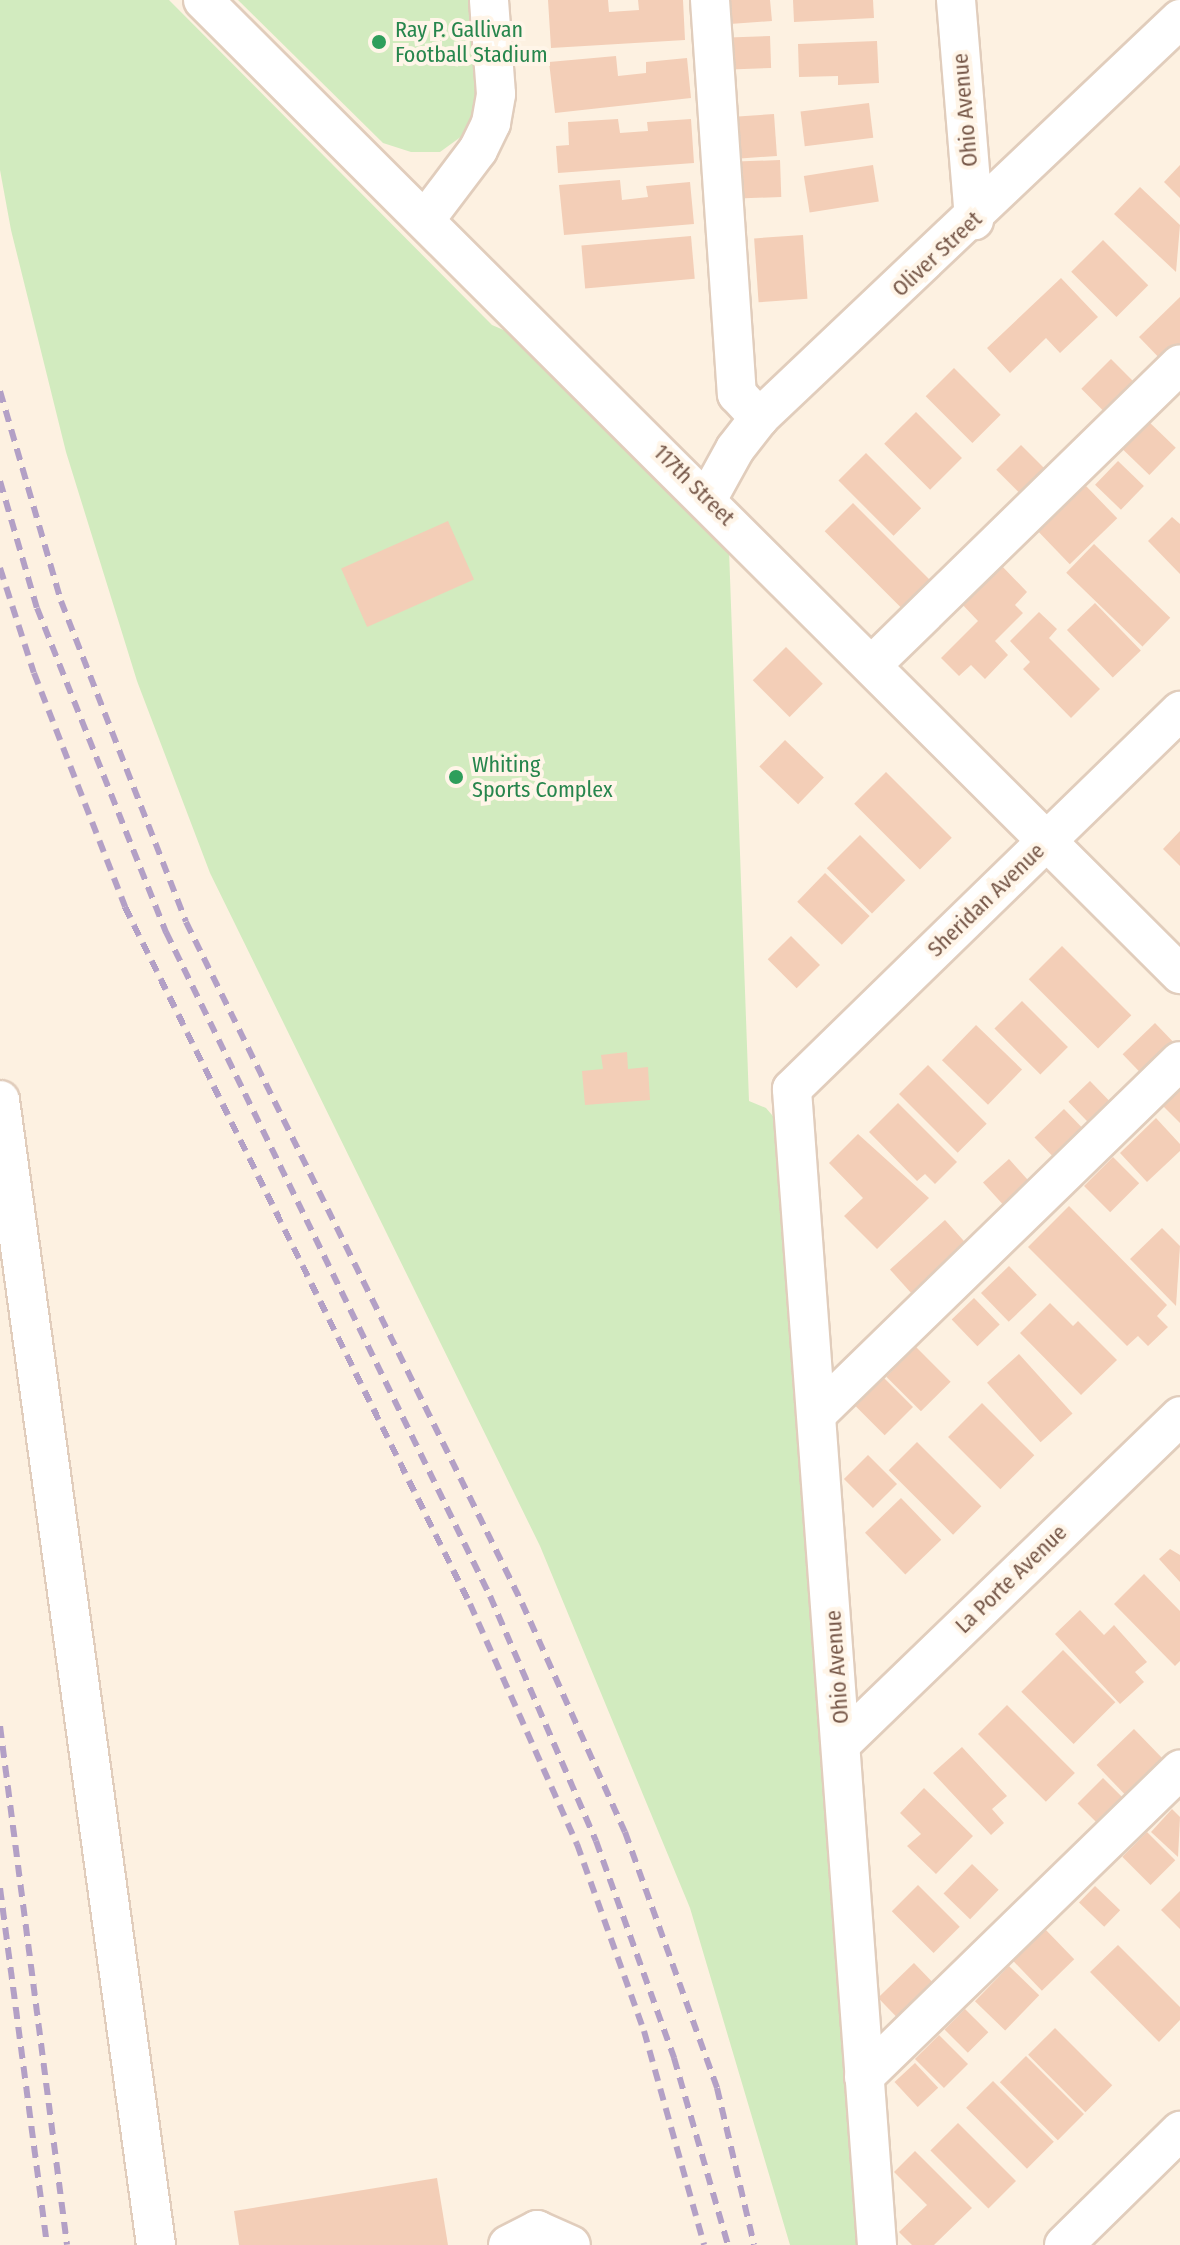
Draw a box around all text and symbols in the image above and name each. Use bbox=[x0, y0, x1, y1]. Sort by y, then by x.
place label: Ray P. Gallivan Football Stadium bbox=[395, 16, 548, 68]
marker: Ray P. Gallivan Football Stadium bbox=[370, 33, 388, 51]
street label: Ohio Avenue bbox=[947, 52, 983, 168]
street label: Oliver Street bbox=[887, 206, 987, 302]
street label: 117th Street bbox=[648, 439, 740, 531]
place label: Whiting Sports Complex bbox=[472, 751, 613, 802]
marker: Whiting Sports Complex bbox=[447, 768, 465, 786]
street label: Sheridan Avenue bbox=[922, 838, 1050, 962]
street label: La Porte Avenue bbox=[950, 1519, 1072, 1639]
street label: Ohio Avenue bbox=[820, 1609, 854, 1725]

